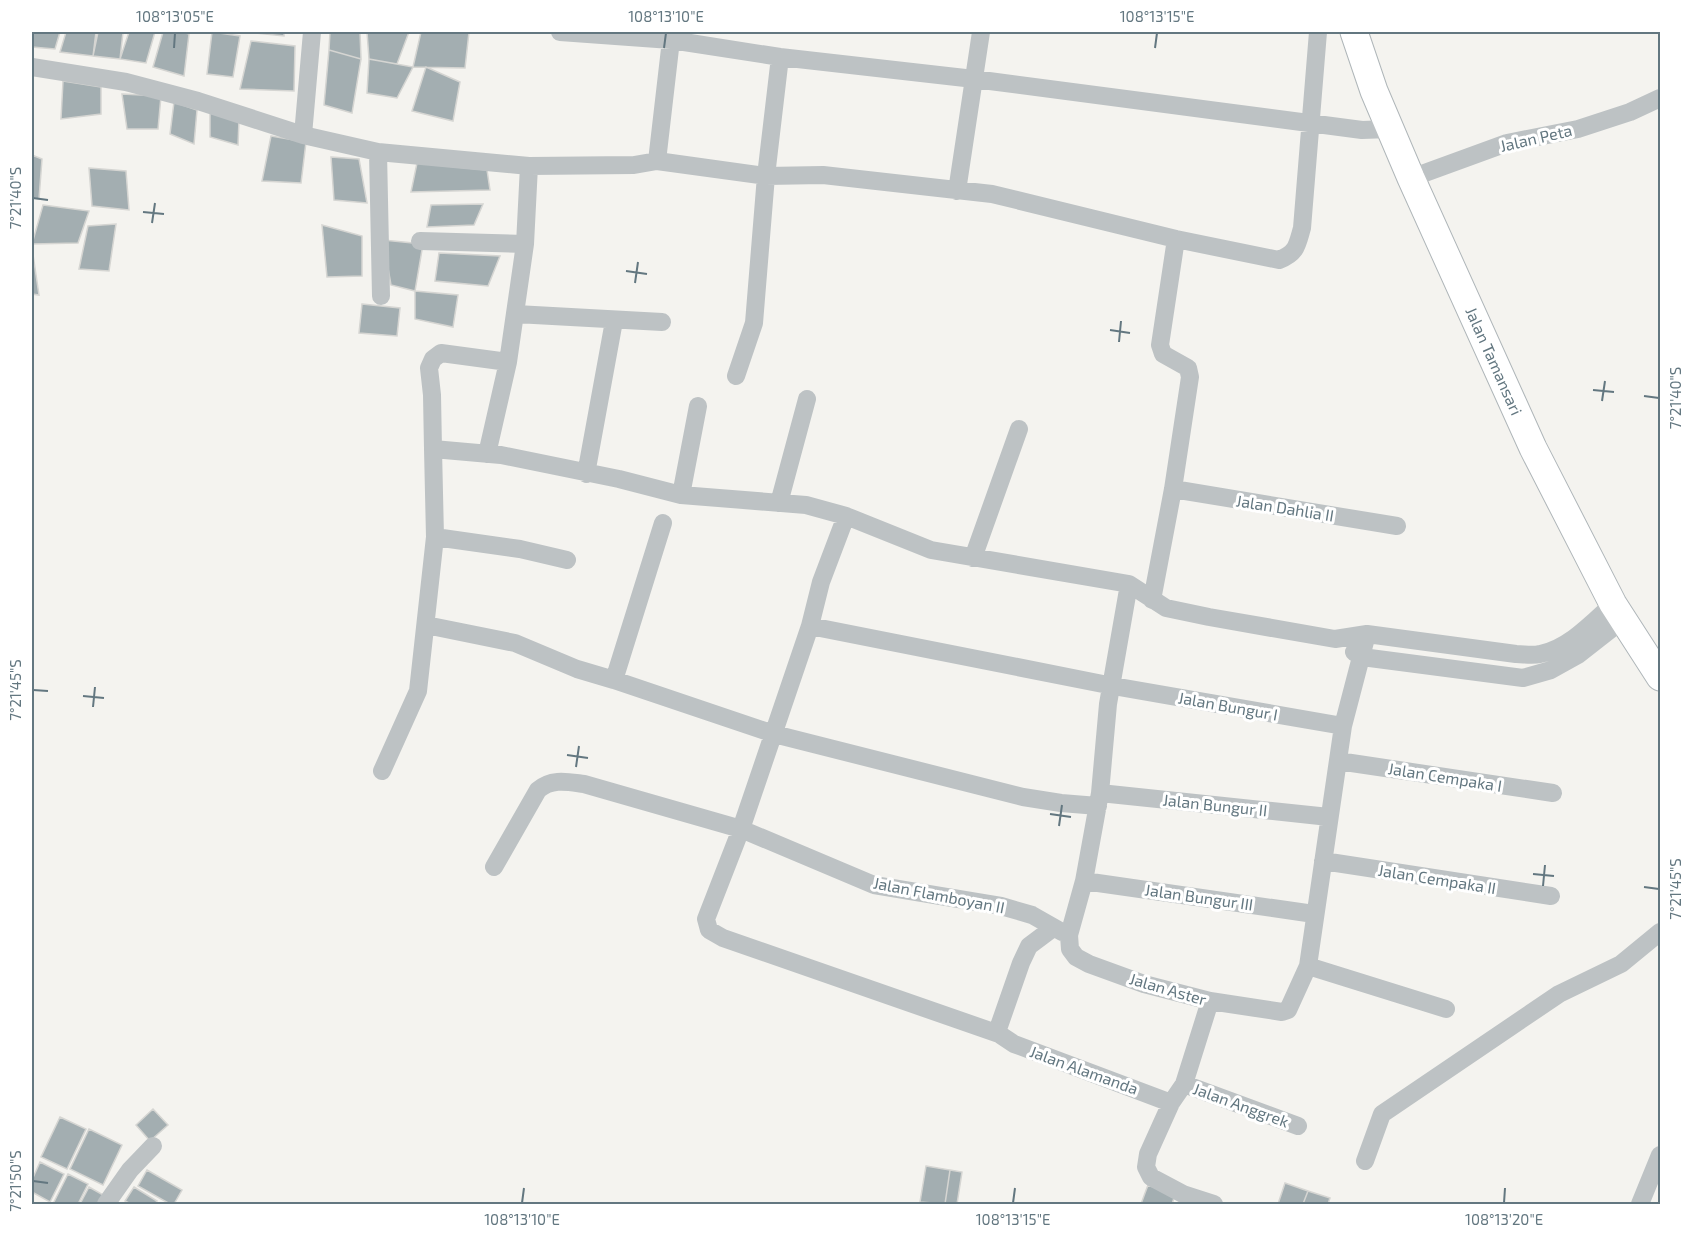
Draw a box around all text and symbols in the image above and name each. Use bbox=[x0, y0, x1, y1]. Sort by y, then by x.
text: 108°13'05"E bbox=[136, 7, 214, 25]
text: 108°13'10"E bbox=[628, 7, 704, 25]
text: 108°13'15"E bbox=[1120, 7, 1194, 25]
street label: Jalan Peta bbox=[1498, 120, 1574, 155]
text: 7°21'40"S bbox=[6, 167, 24, 229]
street label: Jalan Tamansari bbox=[1462, 304, 1527, 418]
text: 7°21'40"S bbox=[1666, 367, 1684, 429]
street label: Jalan Dahlia II bbox=[1235, 490, 1335, 525]
text: 7°21'45"S bbox=[6, 659, 24, 721]
street label: Jalan Bungur I bbox=[1177, 687, 1279, 724]
street label: Jalan Cempaka I bbox=[1387, 758, 1503, 795]
street label: Jalan Bungur II bbox=[1162, 790, 1268, 819]
text: 7°21'45"S bbox=[1666, 858, 1684, 920]
street label: Jalan Cempaka II bbox=[1377, 860, 1497, 897]
street label: Jalan Flamboyan II bbox=[872, 872, 1006, 917]
street label: Jalan Bungur III bbox=[1144, 879, 1254, 914]
street label: Jalan Aster bbox=[1127, 968, 1209, 1009]
street label: Jalan Alamanda bbox=[1027, 1041, 1141, 1098]
street label: Jalan Anggrek bbox=[1191, 1078, 1292, 1131]
text: 7°21'50"S bbox=[6, 1150, 24, 1212]
text: 108°13'10"E bbox=[484, 1210, 560, 1228]
text: 108°13'15"E bbox=[976, 1210, 1050, 1228]
text: 108°13'20"E bbox=[1465, 1210, 1543, 1228]

